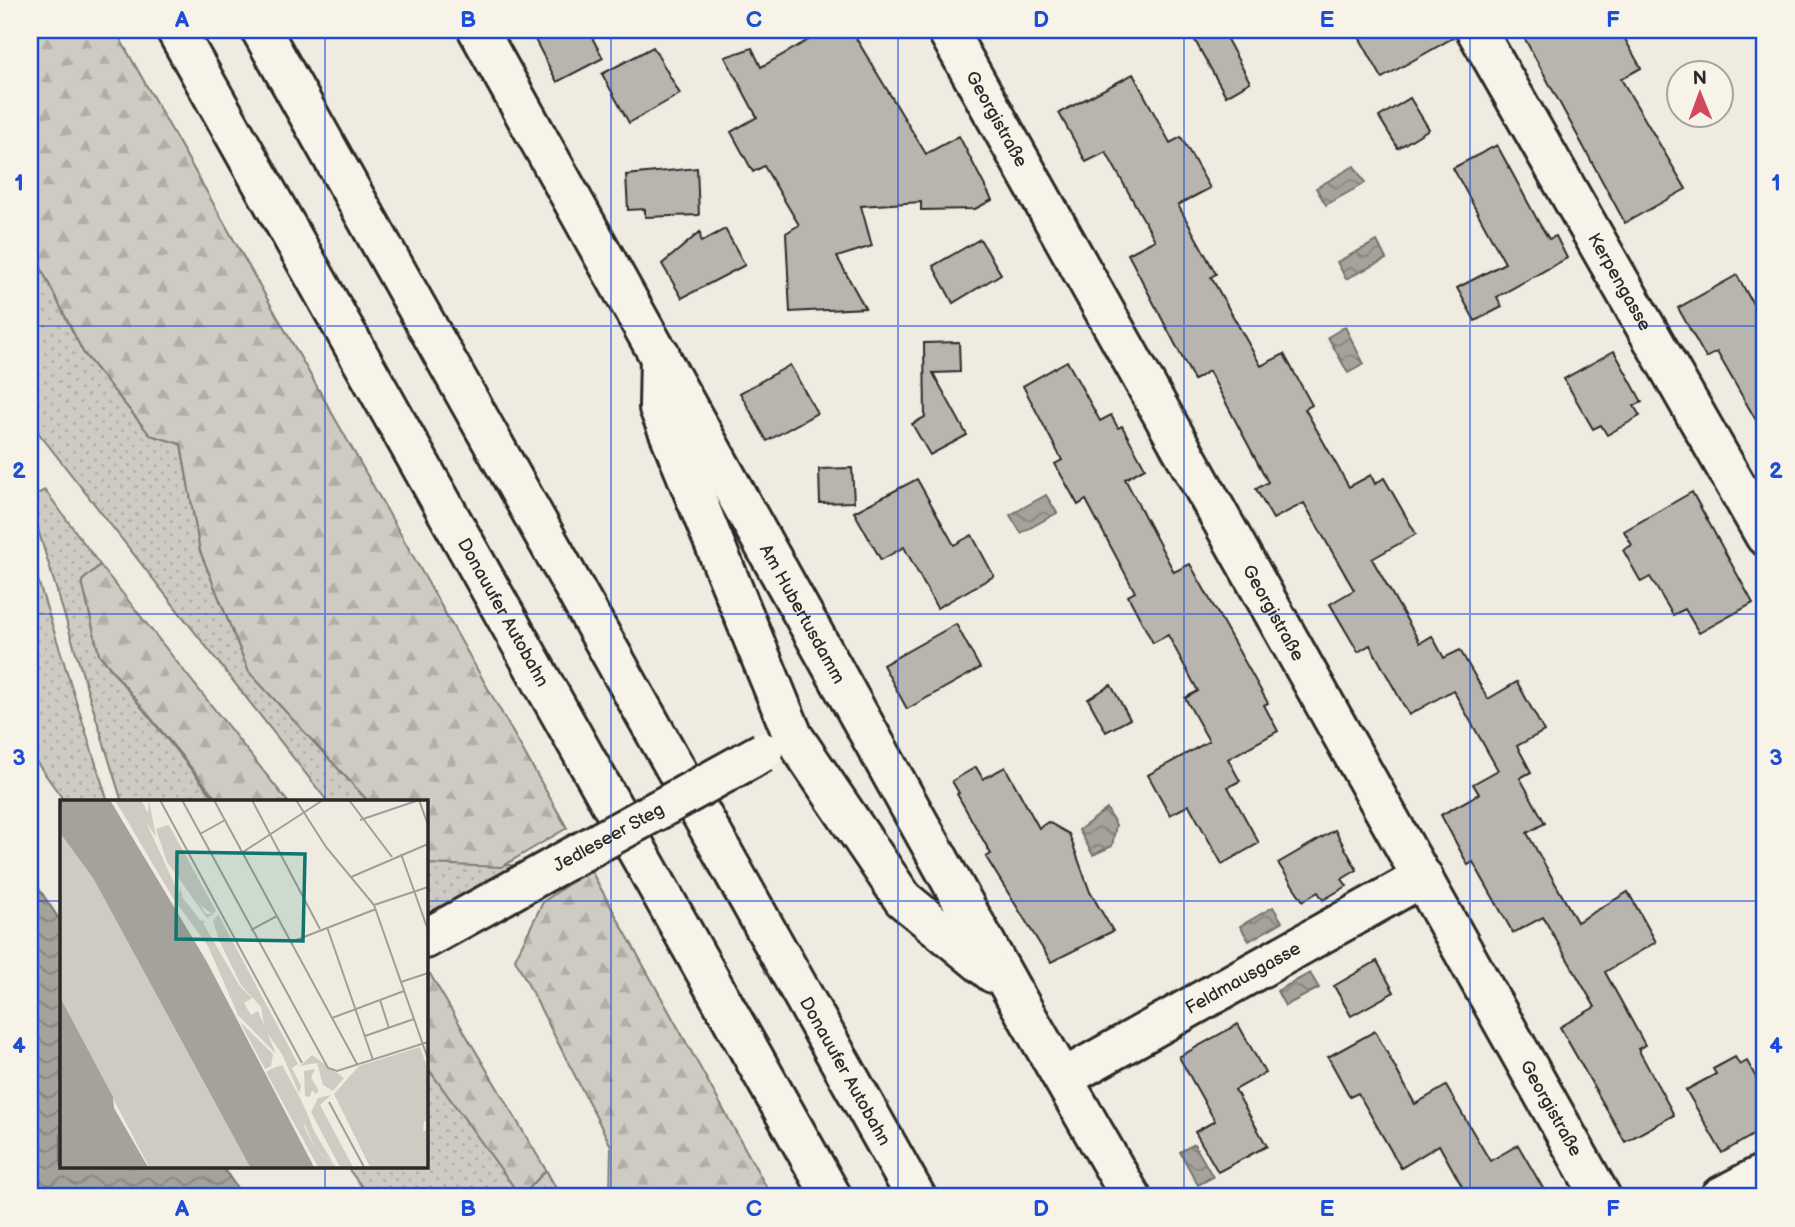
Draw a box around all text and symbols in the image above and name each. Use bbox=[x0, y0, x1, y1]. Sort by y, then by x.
text: A bbox=[174, 6, 190, 34]
text: B bbox=[460, 6, 476, 34]
text: C bbox=[746, 6, 762, 34]
text: D bbox=[1033, 6, 1049, 34]
text: E bbox=[1320, 6, 1335, 34]
text: F bbox=[1606, 6, 1620, 34]
north arrow bbox=[1666, 60, 1736, 130]
street label: Georgistraße bbox=[962, 67, 1032, 171]
text: N bbox=[1692, 67, 1707, 90]
text: 1 bbox=[14, 169, 24, 197]
text: 1 bbox=[1771, 169, 1781, 197]
street label: Kerpengasse bbox=[1584, 229, 1656, 335]
text: 2 bbox=[12, 457, 26, 485]
text: 2 bbox=[1769, 457, 1783, 485]
street label: Donauufer Autobahn bbox=[453, 534, 553, 690]
street label: Am Hubertusdamm bbox=[755, 540, 850, 687]
street label: Georgistraße bbox=[1238, 561, 1309, 665]
text: 3 bbox=[12, 744, 26, 772]
text: 3 bbox=[1769, 744, 1783, 772]
street label: Jedleseer Steg bbox=[550, 798, 667, 876]
inset map bbox=[60, 800, 427, 1168]
street label: Feldmausgasse bbox=[1182, 937, 1304, 1018]
street label: Donauufer Autobahn bbox=[795, 993, 895, 1149]
text: 4 bbox=[12, 1032, 26, 1060]
text: 4 bbox=[1769, 1032, 1783, 1060]
street label: Georgistraße bbox=[1516, 1057, 1587, 1160]
text: A bbox=[174, 1195, 190, 1223]
text: B bbox=[460, 1195, 476, 1223]
text: C bbox=[746, 1195, 762, 1223]
text: D bbox=[1033, 1195, 1049, 1223]
text: E bbox=[1320, 1195, 1335, 1223]
text: F bbox=[1606, 1195, 1620, 1223]

